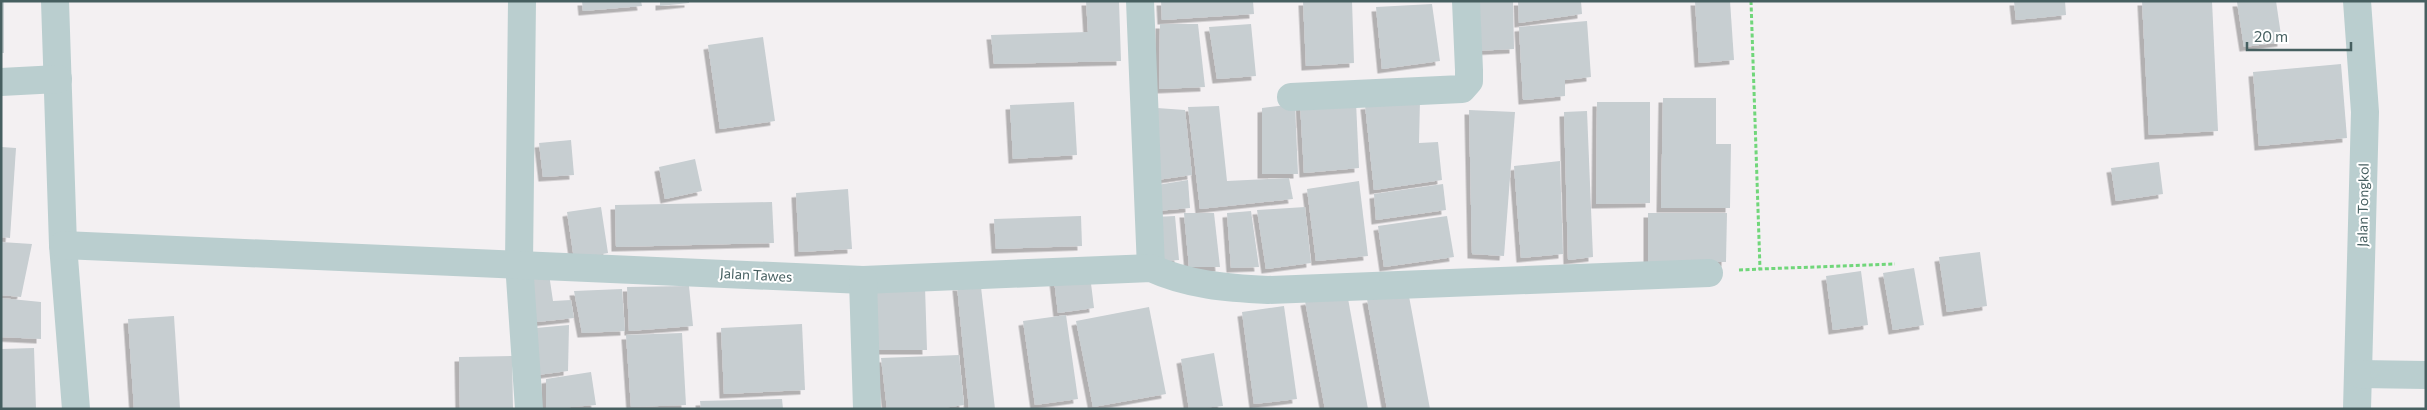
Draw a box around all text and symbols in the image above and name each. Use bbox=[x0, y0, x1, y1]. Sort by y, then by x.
scale bar bbox=[2247, 20, 2351, 52]
text: 20 m bbox=[2254, 27, 2288, 45]
street label: Jalan Tongkol bbox=[2353, 163, 2372, 247]
street label: Jalan Tawes bbox=[719, 264, 793, 285]

